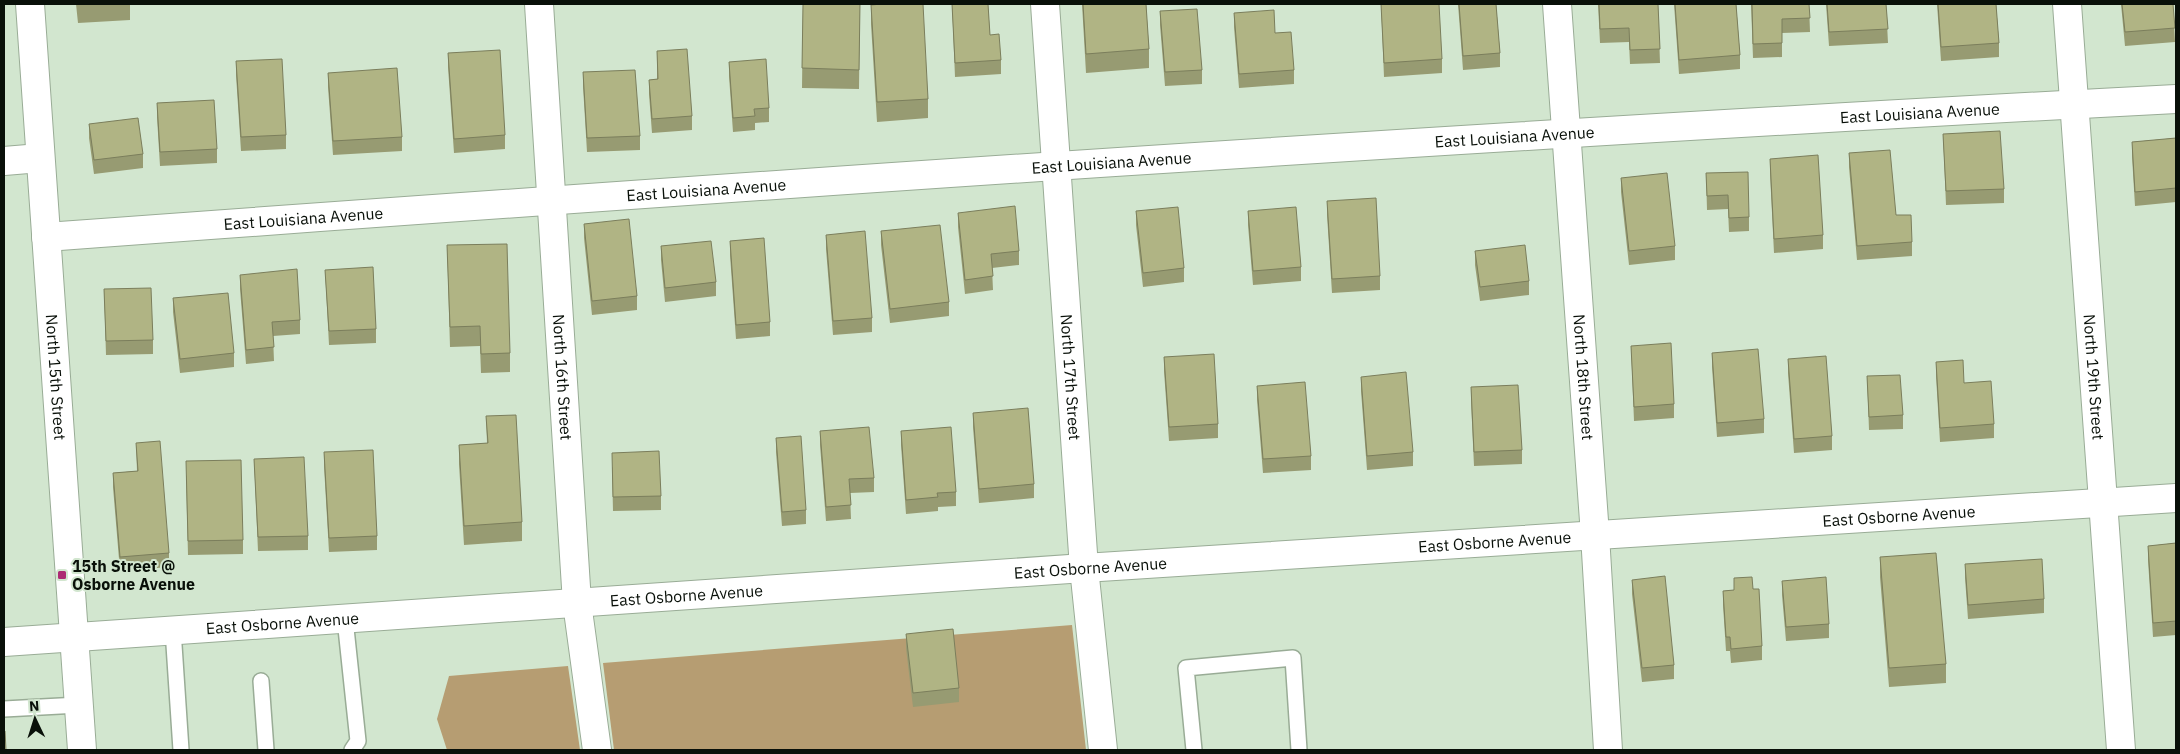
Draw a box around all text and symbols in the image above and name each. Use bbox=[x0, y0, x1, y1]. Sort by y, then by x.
street label: East Louisiana Avenue bbox=[1839, 98, 2001, 127]
street label: East Louisiana Avenue bbox=[1434, 122, 1595, 152]
street label: East Louisiana Avenue bbox=[1031, 147, 1192, 178]
street label: East Louisiana Avenue bbox=[626, 174, 787, 205]
street label: East Louisiana Avenue bbox=[223, 203, 384, 234]
street label: North 15th Street bbox=[42, 313, 70, 441]
street label: North 17th Street bbox=[1056, 313, 1085, 441]
street label: North 18th Street bbox=[1569, 313, 1598, 441]
street label: North 19th Street bbox=[2079, 313, 2109, 441]
street label: North 16th Street bbox=[549, 314, 577, 441]
street label: East Osborne Avenue bbox=[1822, 501, 1976, 531]
street label: East Osborne Avenue bbox=[1417, 527, 1572, 557]
street label: East Osborne Avenue bbox=[1013, 553, 1168, 583]
place label: 15th Street @ Osborne Avenue bbox=[72, 556, 195, 594]
marker: 15th Street @ Osborne Avenue bbox=[56, 569, 68, 581]
street label: East Osborne Avenue bbox=[609, 580, 764, 610]
street label: East Osborne Avenue bbox=[205, 608, 360, 638]
north arrow bbox=[10, 694, 60, 744]
text: N bbox=[28, 697, 40, 715]

